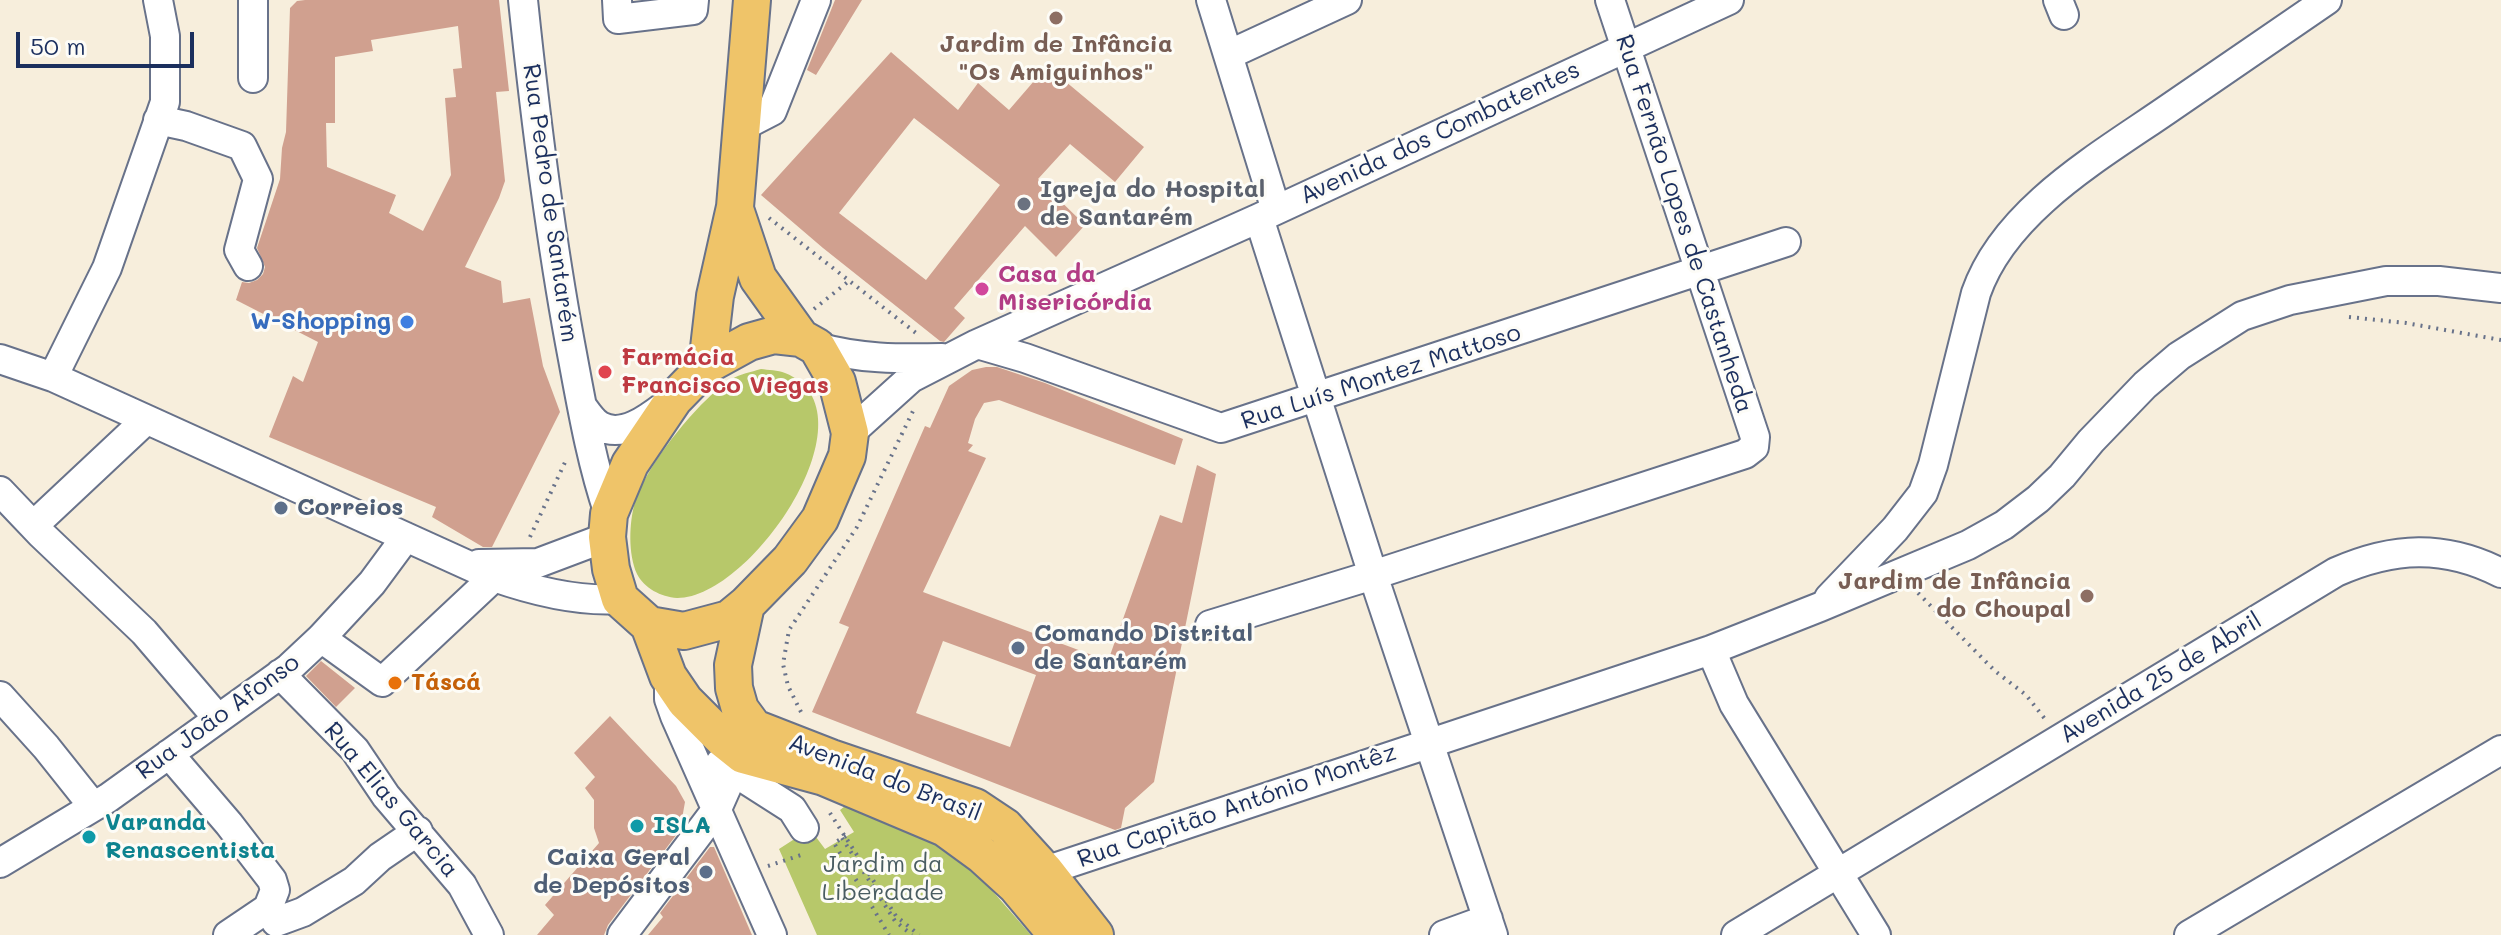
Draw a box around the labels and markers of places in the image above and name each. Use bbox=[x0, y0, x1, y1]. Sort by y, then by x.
marker: Jardim de Infância "Os Amiguinhos" bbox=[1047, 9, 1065, 27]
place label: Jardim de Infância "Os Amiguinhos" bbox=[939, 31, 1173, 87]
place label: Igreja do Hospital de Santarém bbox=[1040, 176, 1265, 232]
marker: Igreja do Hospital de Santarém bbox=[1015, 195, 1033, 213]
place label: Casa da Misericórdia bbox=[998, 261, 1152, 317]
marker: Casa da Misericórdia bbox=[973, 280, 991, 298]
place label: W-Shopping bbox=[250, 308, 391, 336]
marker: W-Shopping bbox=[398, 313, 416, 331]
place label: Farmácia Francisco Viegas bbox=[621, 344, 829, 400]
marker: Farmácia Francisco Viegas bbox=[596, 363, 614, 381]
place label: Correios bbox=[297, 494, 403, 522]
marker: Correios bbox=[272, 499, 290, 517]
place label: Jardim de Infância do Choupal bbox=[1838, 568, 2071, 624]
marker: Jardim de Infância do Choupal bbox=[2078, 587, 2096, 605]
place label: Comando Distrital de Santarém bbox=[1034, 620, 1253, 676]
marker: Comando Distrital de Santarém bbox=[1009, 639, 1027, 657]
place label: Táscá bbox=[411, 669, 481, 697]
marker: Táscá bbox=[386, 674, 404, 692]
place label: Varanda Renascentista bbox=[105, 809, 275, 865]
place label: ISLA bbox=[653, 812, 711, 840]
marker: ISLA bbox=[628, 817, 646, 835]
marker: Varanda Renascentista bbox=[80, 828, 98, 846]
place label: Caixa Geral de Depósitos bbox=[533, 844, 690, 900]
marker: Caixa Geral de Depósitos bbox=[697, 863, 715, 881]

